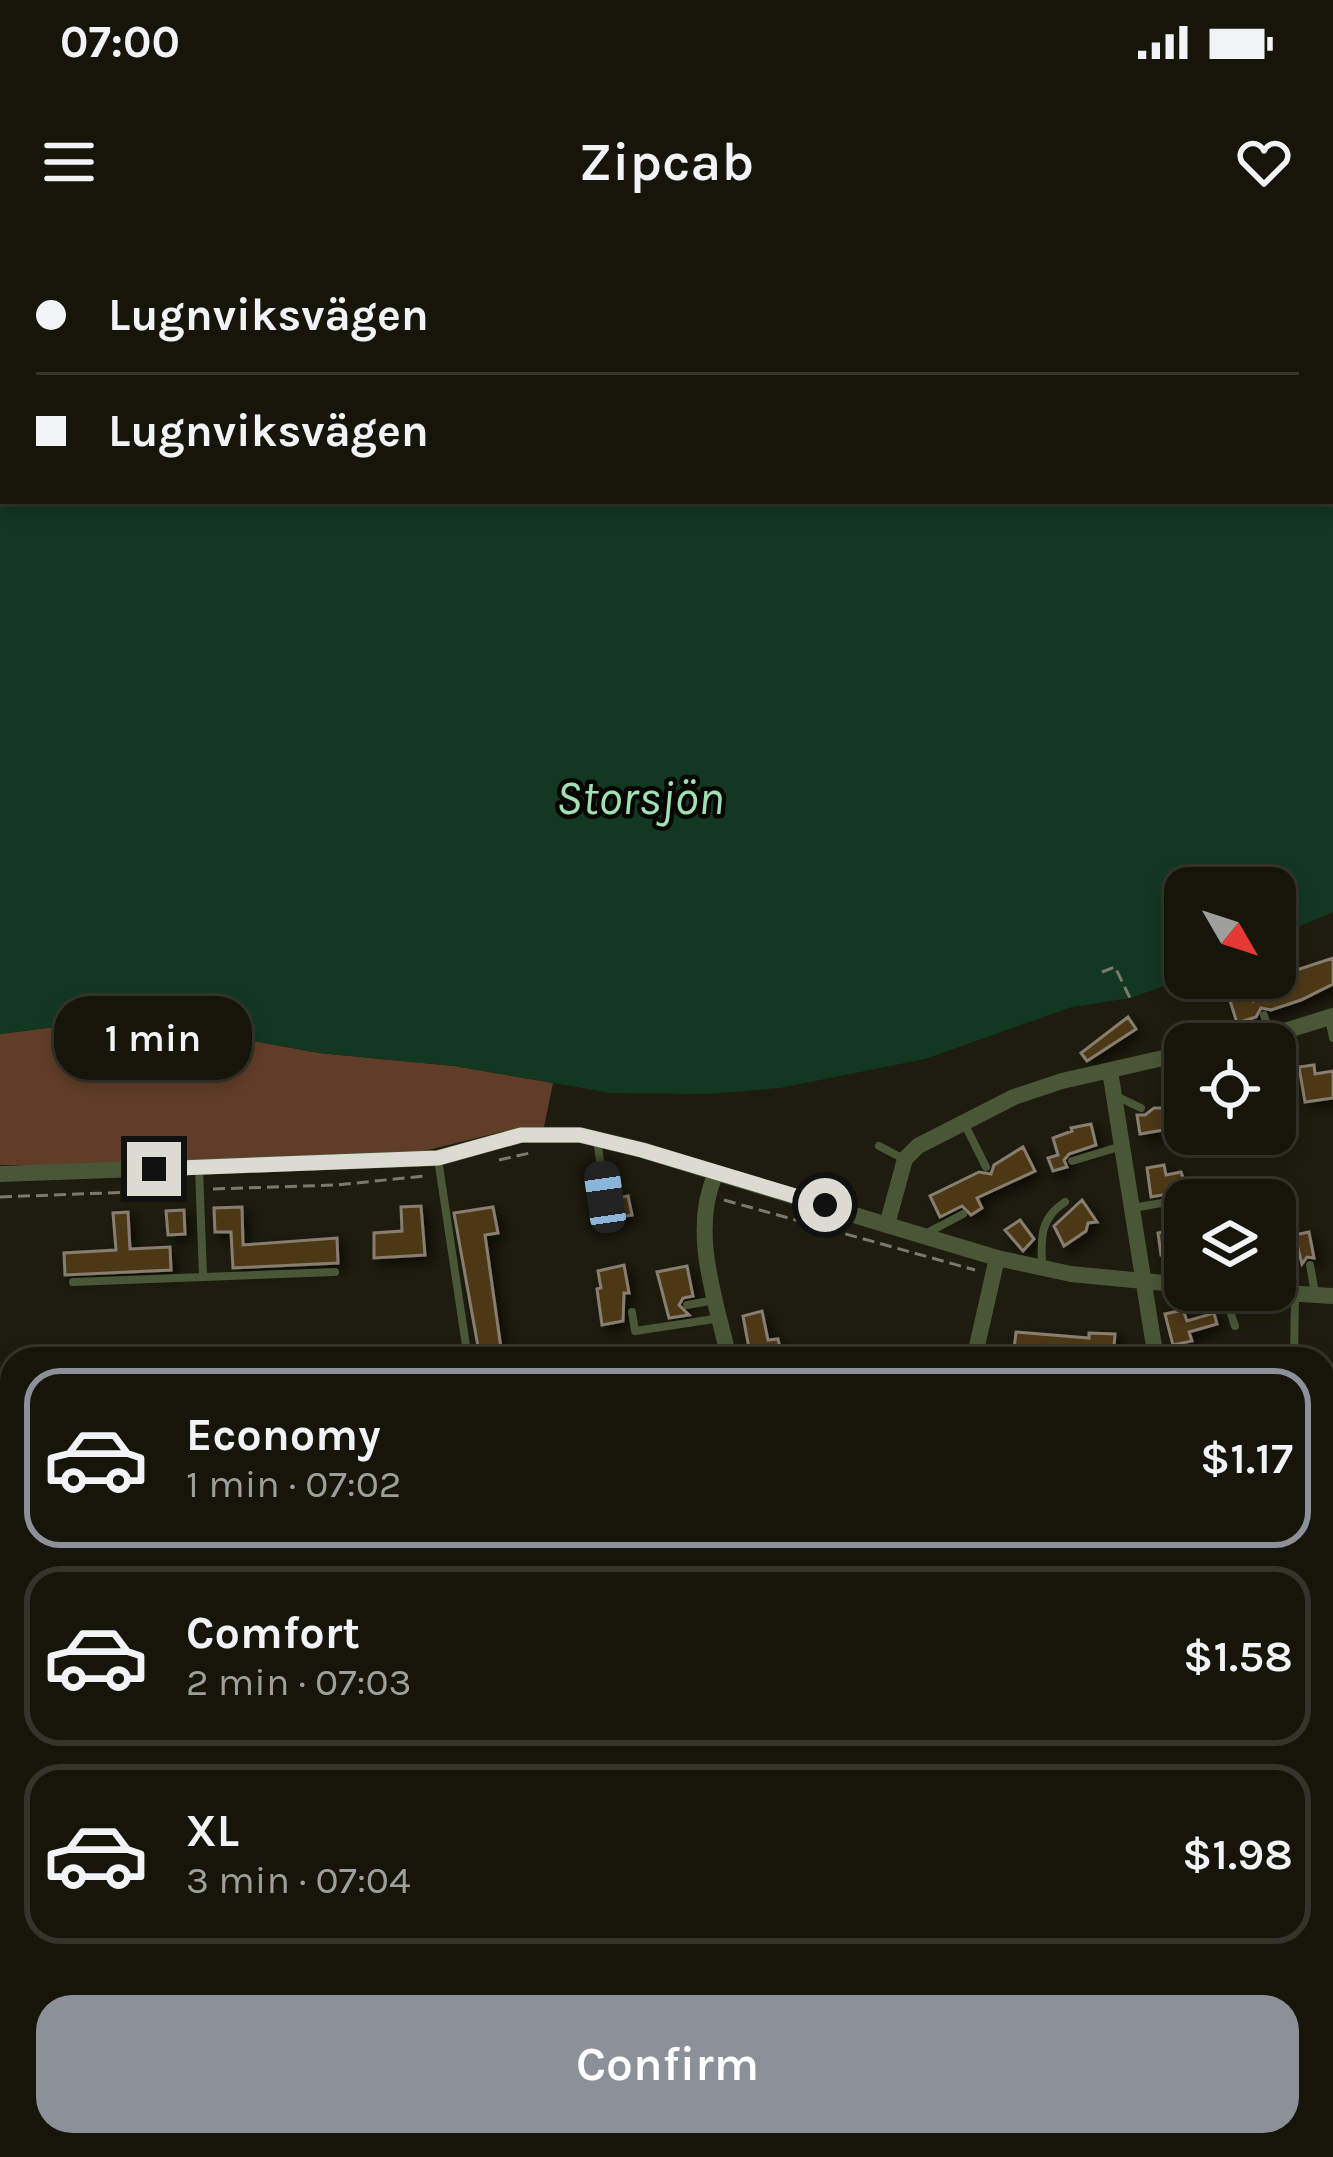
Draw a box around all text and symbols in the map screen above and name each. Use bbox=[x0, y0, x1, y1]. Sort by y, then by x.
text: 07:00 bbox=[60, 16, 180, 68]
icon: menu bbox=[36, 129, 102, 195]
icon: heart bbox=[1231, 129, 1297, 195]
text: Zipcab bbox=[579, 130, 754, 194]
text: Lugnviksvägen bbox=[108, 289, 429, 341]
text: Lugnviksvägen bbox=[108, 405, 429, 457]
water label: Storsjön bbox=[556, 770, 724, 827]
north arrow bbox=[1164, 867, 1296, 999]
map controls bbox=[1164, 867, 1296, 1311]
callout: 1 min bbox=[55, 995, 253, 1079]
text: 1 min bbox=[105, 1015, 201, 1061]
button: locate bbox=[1164, 1023, 1296, 1155]
route end bbox=[127, 1142, 181, 1196]
car bbox=[582, 1159, 628, 1235]
route start bbox=[798, 1178, 852, 1232]
button: layers bbox=[1164, 1179, 1296, 1311]
icon: car bbox=[42, 1404, 150, 1512]
text: Economy bbox=[186, 1409, 381, 1461]
text: $1.17 bbox=[1200, 1432, 1293, 1484]
text: 1 min · 07:02 bbox=[186, 1461, 401, 1507]
icon: car bbox=[42, 1602, 150, 1710]
text: Comfort bbox=[186, 1607, 360, 1659]
text: $1.58 bbox=[1183, 1630, 1293, 1682]
text: 2 min · 07:03 bbox=[186, 1659, 412, 1705]
icon: car bbox=[42, 1800, 150, 1908]
text: XL bbox=[186, 1805, 239, 1857]
text: $1.98 bbox=[1182, 1828, 1293, 1880]
text: 3 min · 07:04 bbox=[186, 1857, 411, 1903]
button: Confirm bbox=[36, 1995, 1299, 2133]

